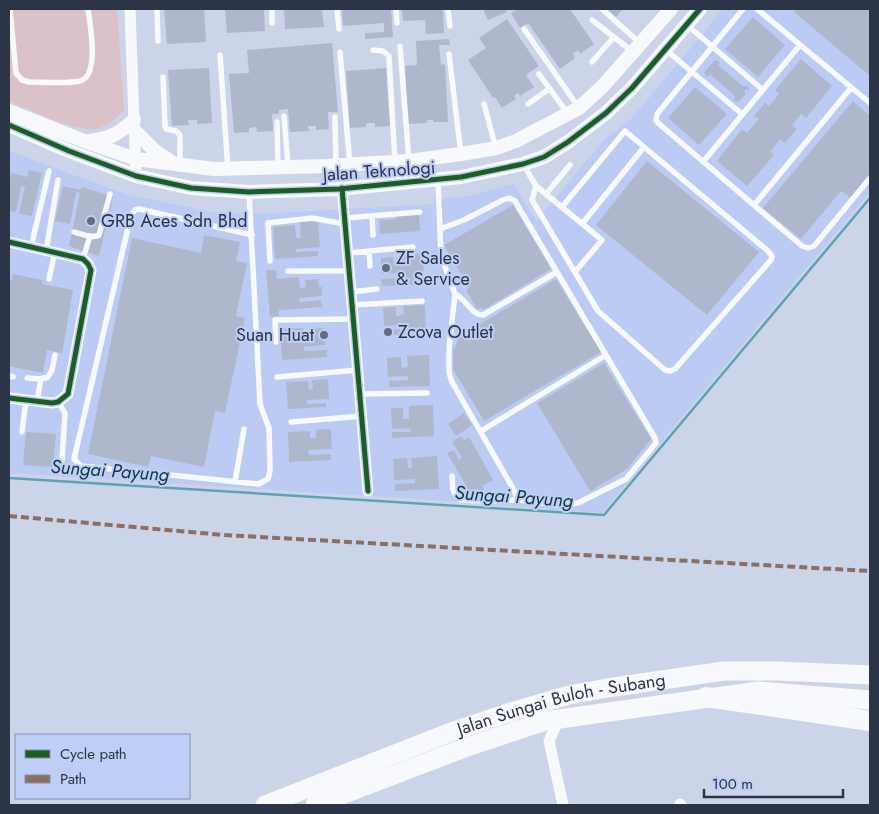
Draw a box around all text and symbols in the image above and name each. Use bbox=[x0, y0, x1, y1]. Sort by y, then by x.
street label: Jalan Teknologi bbox=[320, 154, 436, 188]
place label: GRB Aces Sdn Bhd bbox=[101, 208, 248, 234]
marker: GRB Aces Sdn Bhd bbox=[85, 215, 97, 227]
place label: ZF Sales & Service bbox=[396, 245, 470, 292]
marker: ZF Sales & Service bbox=[380, 262, 392, 274]
place label: Zcova Outlet bbox=[398, 319, 494, 345]
place label: Suan Huat bbox=[236, 322, 315, 348]
marker: Zcova Outlet bbox=[382, 326, 394, 338]
marker: Suan Huat bbox=[318, 329, 330, 341]
water label: Sungai Payung bbox=[50, 453, 171, 488]
water label: Sungai Payung bbox=[454, 479, 575, 514]
street label: Jalan Sungai Buloh - Subang bbox=[452, 667, 667, 743]
legend bbox=[15, 734, 190, 799]
text: Cycle path bbox=[60, 743, 127, 765]
scale bar bbox=[704, 766, 843, 798]
text: Path bbox=[60, 768, 86, 790]
text: 100 m bbox=[712, 773, 753, 795]

